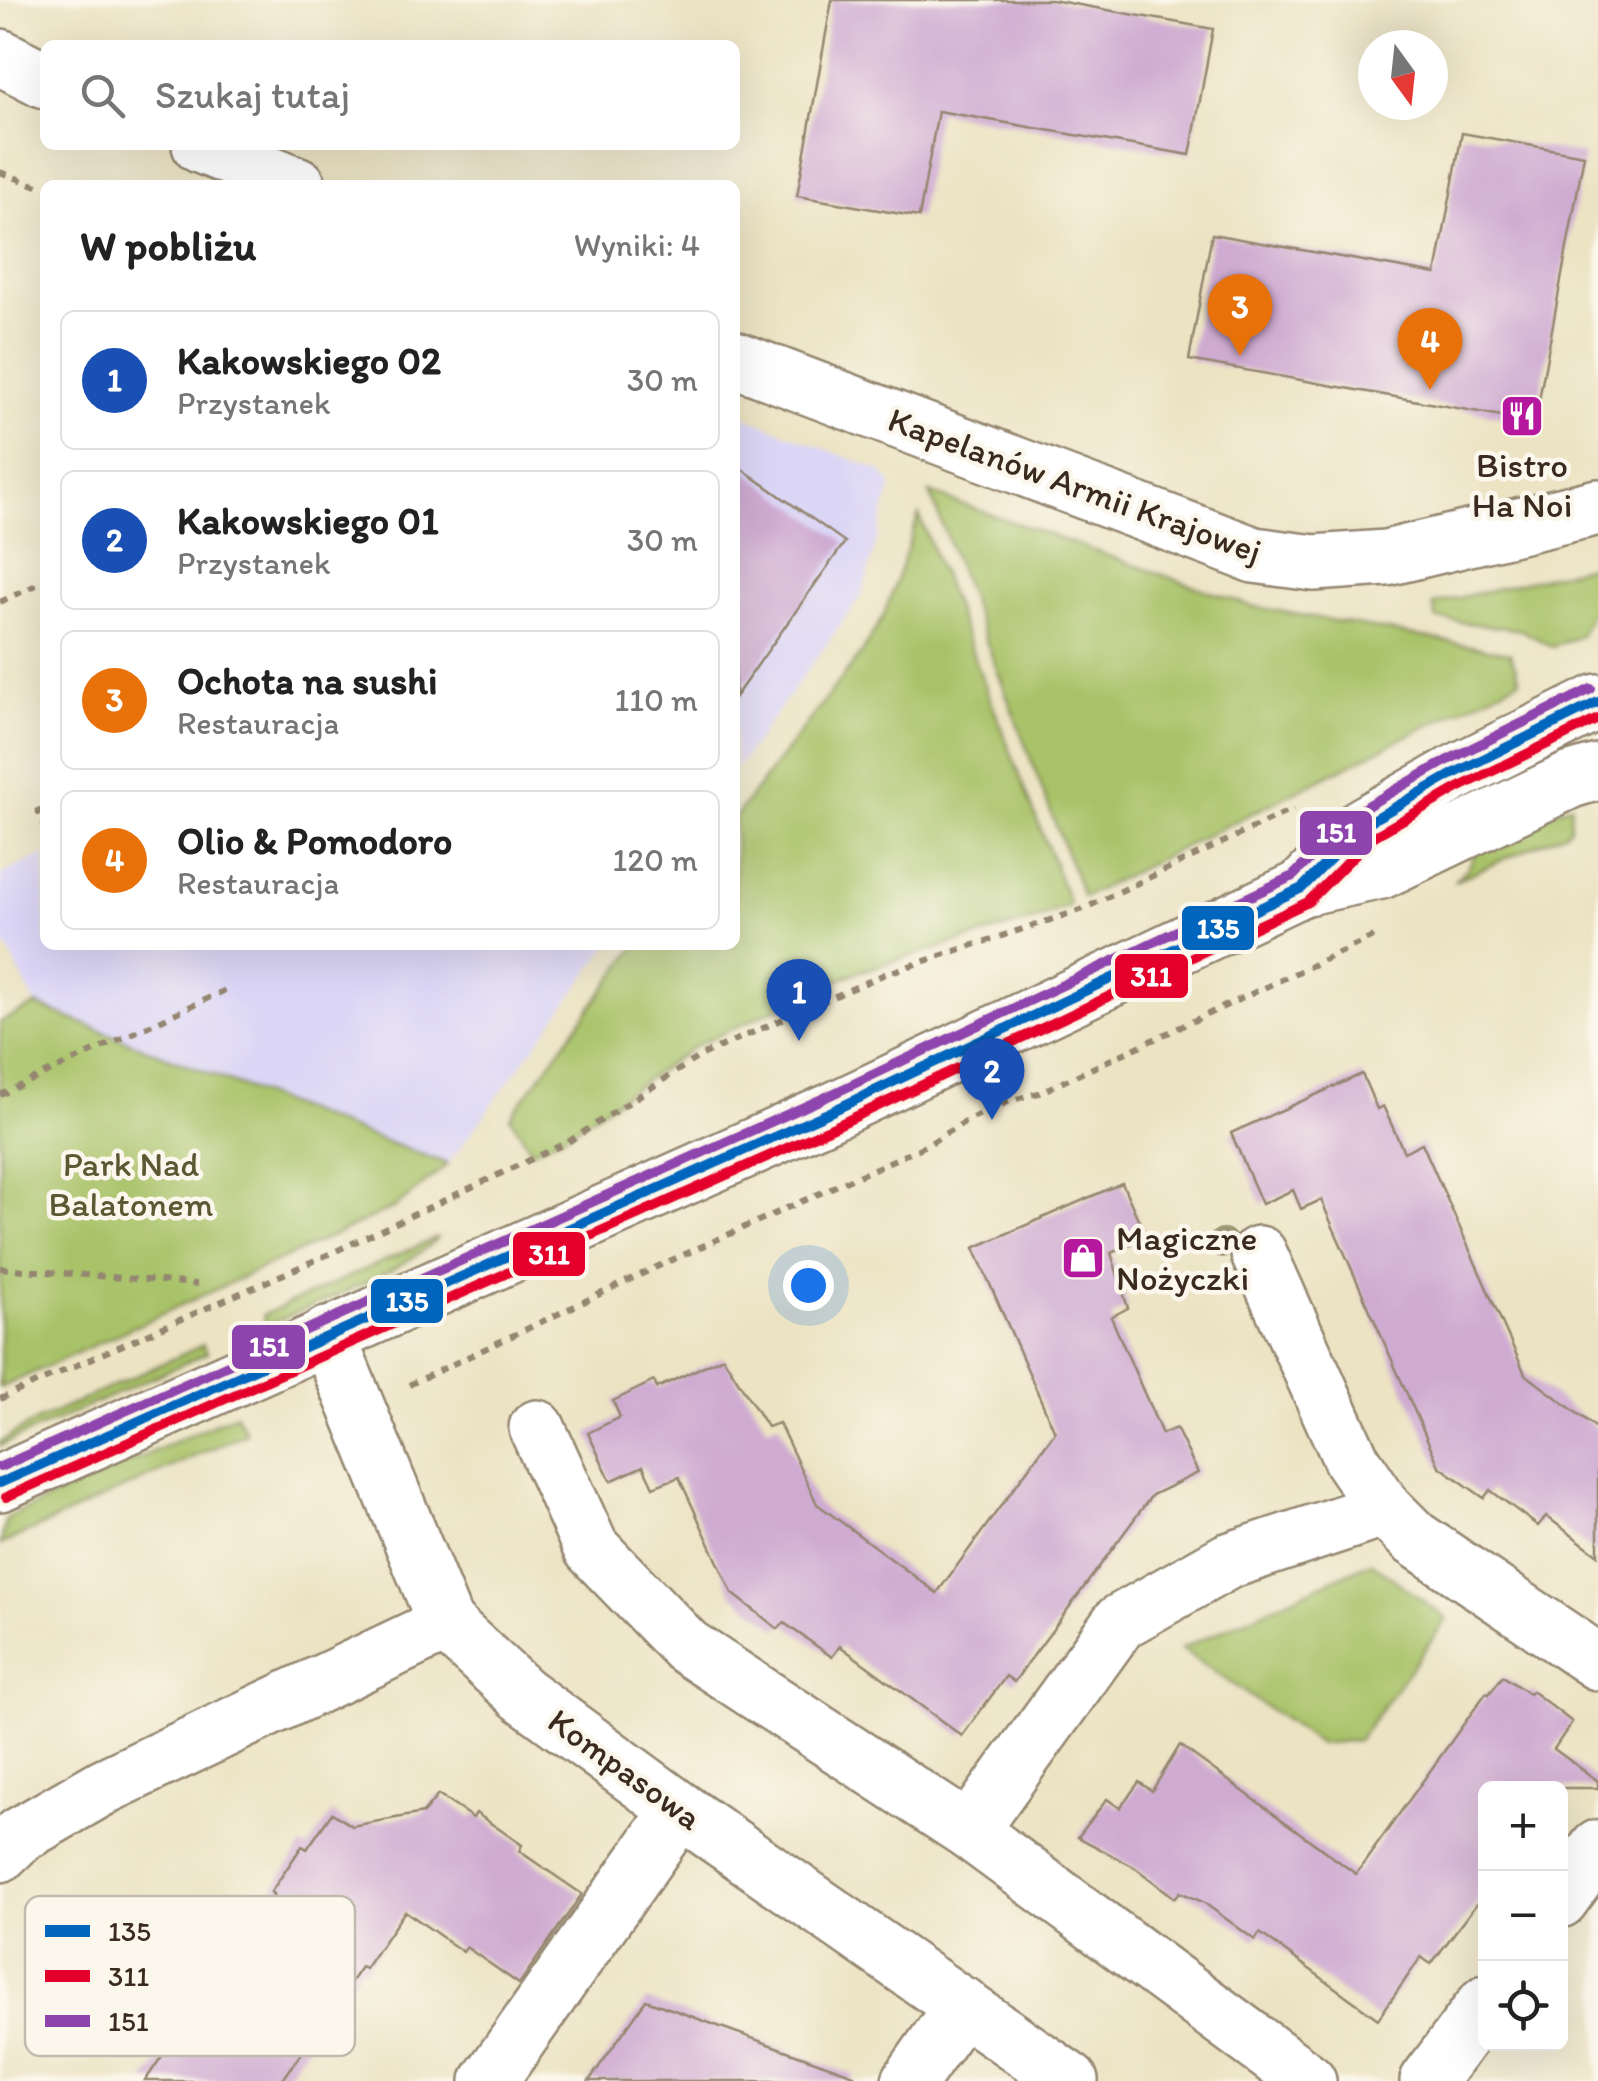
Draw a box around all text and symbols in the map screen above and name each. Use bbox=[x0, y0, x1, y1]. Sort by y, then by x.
north arrow bbox=[1358, 30, 1448, 120]
search box bbox=[40, 40, 740, 150]
icon: search bbox=[75, 68, 130, 123]
text: Szukaj tutaj bbox=[155, 72, 350, 118]
text: W pobliżu bbox=[80, 220, 256, 271]
text: Wyniki: 4 bbox=[574, 226, 700, 264]
pin: 3 bbox=[1208, 274, 1272, 356]
pin: 4 bbox=[1398, 308, 1462, 390]
text: Kakowskiego 02 bbox=[177, 338, 441, 384]
text: 1 bbox=[107, 361, 122, 399]
text: 30 m bbox=[627, 361, 698, 399]
text: Przystanek bbox=[177, 384, 330, 422]
restaurant icon: Bistro Ha Noi bbox=[1499, 393, 1545, 439]
street label: Kapelanów Armii Krajowej bbox=[883, 398, 1267, 572]
place label: Bistro Ha Noi bbox=[1472, 444, 1572, 526]
text: Kakowskiego 01 bbox=[177, 498, 439, 544]
text: 2 bbox=[106, 521, 123, 559]
text: 30 m bbox=[627, 521, 698, 559]
text: Przystanek bbox=[177, 544, 330, 582]
text: Ochota na sushi bbox=[177, 658, 438, 704]
text: 3 bbox=[106, 681, 123, 719]
text: 110 m bbox=[614, 681, 698, 719]
text: Restauracja bbox=[177, 704, 339, 742]
line badge: 151 bbox=[1298, 809, 1374, 857]
text: 151 bbox=[1316, 815, 1356, 849]
text: Olio & Pomodoro bbox=[177, 818, 452, 864]
text: 4 bbox=[105, 841, 124, 879]
text: 120 m bbox=[612, 841, 698, 879]
text: Restauracja bbox=[177, 864, 339, 902]
line badge: 135 bbox=[1180, 904, 1256, 952]
text: 135 bbox=[1197, 911, 1240, 945]
line badge: 311 bbox=[1113, 952, 1190, 1000]
pin: 1 bbox=[766, 958, 832, 1041]
text: 311 bbox=[1130, 959, 1172, 993]
pin: 2 bbox=[960, 1038, 1024, 1120]
park label: Park Nad Balatonem bbox=[49, 1143, 213, 1225]
place label: Magiczne Nożyczki bbox=[1116, 1217, 1257, 1299]
line badge: 311 bbox=[511, 1230, 587, 1278]
shop icon: Magiczne Nożyczki bbox=[1060, 1235, 1106, 1281]
text: 311 bbox=[528, 1237, 570, 1271]
your location bbox=[783, 1260, 834, 1311]
line badge: 135 bbox=[369, 1277, 445, 1325]
text: 135 bbox=[386, 1284, 429, 1318]
line badge: 151 bbox=[230, 1323, 307, 1371]
text: 151 bbox=[249, 1329, 289, 1363]
street label: Kompasowa bbox=[540, 1699, 710, 1839]
map controls bbox=[1478, 1781, 1568, 2051]
button: + bbox=[1478, 1781, 1568, 1871]
button: − bbox=[1478, 1871, 1568, 1961]
legend bbox=[25, 1896, 355, 2056]
text: 135 bbox=[108, 1914, 151, 1948]
text: 311 bbox=[108, 1959, 149, 1993]
button: locate bbox=[1478, 1961, 1568, 2051]
text: 151 bbox=[108, 2004, 149, 2038]

